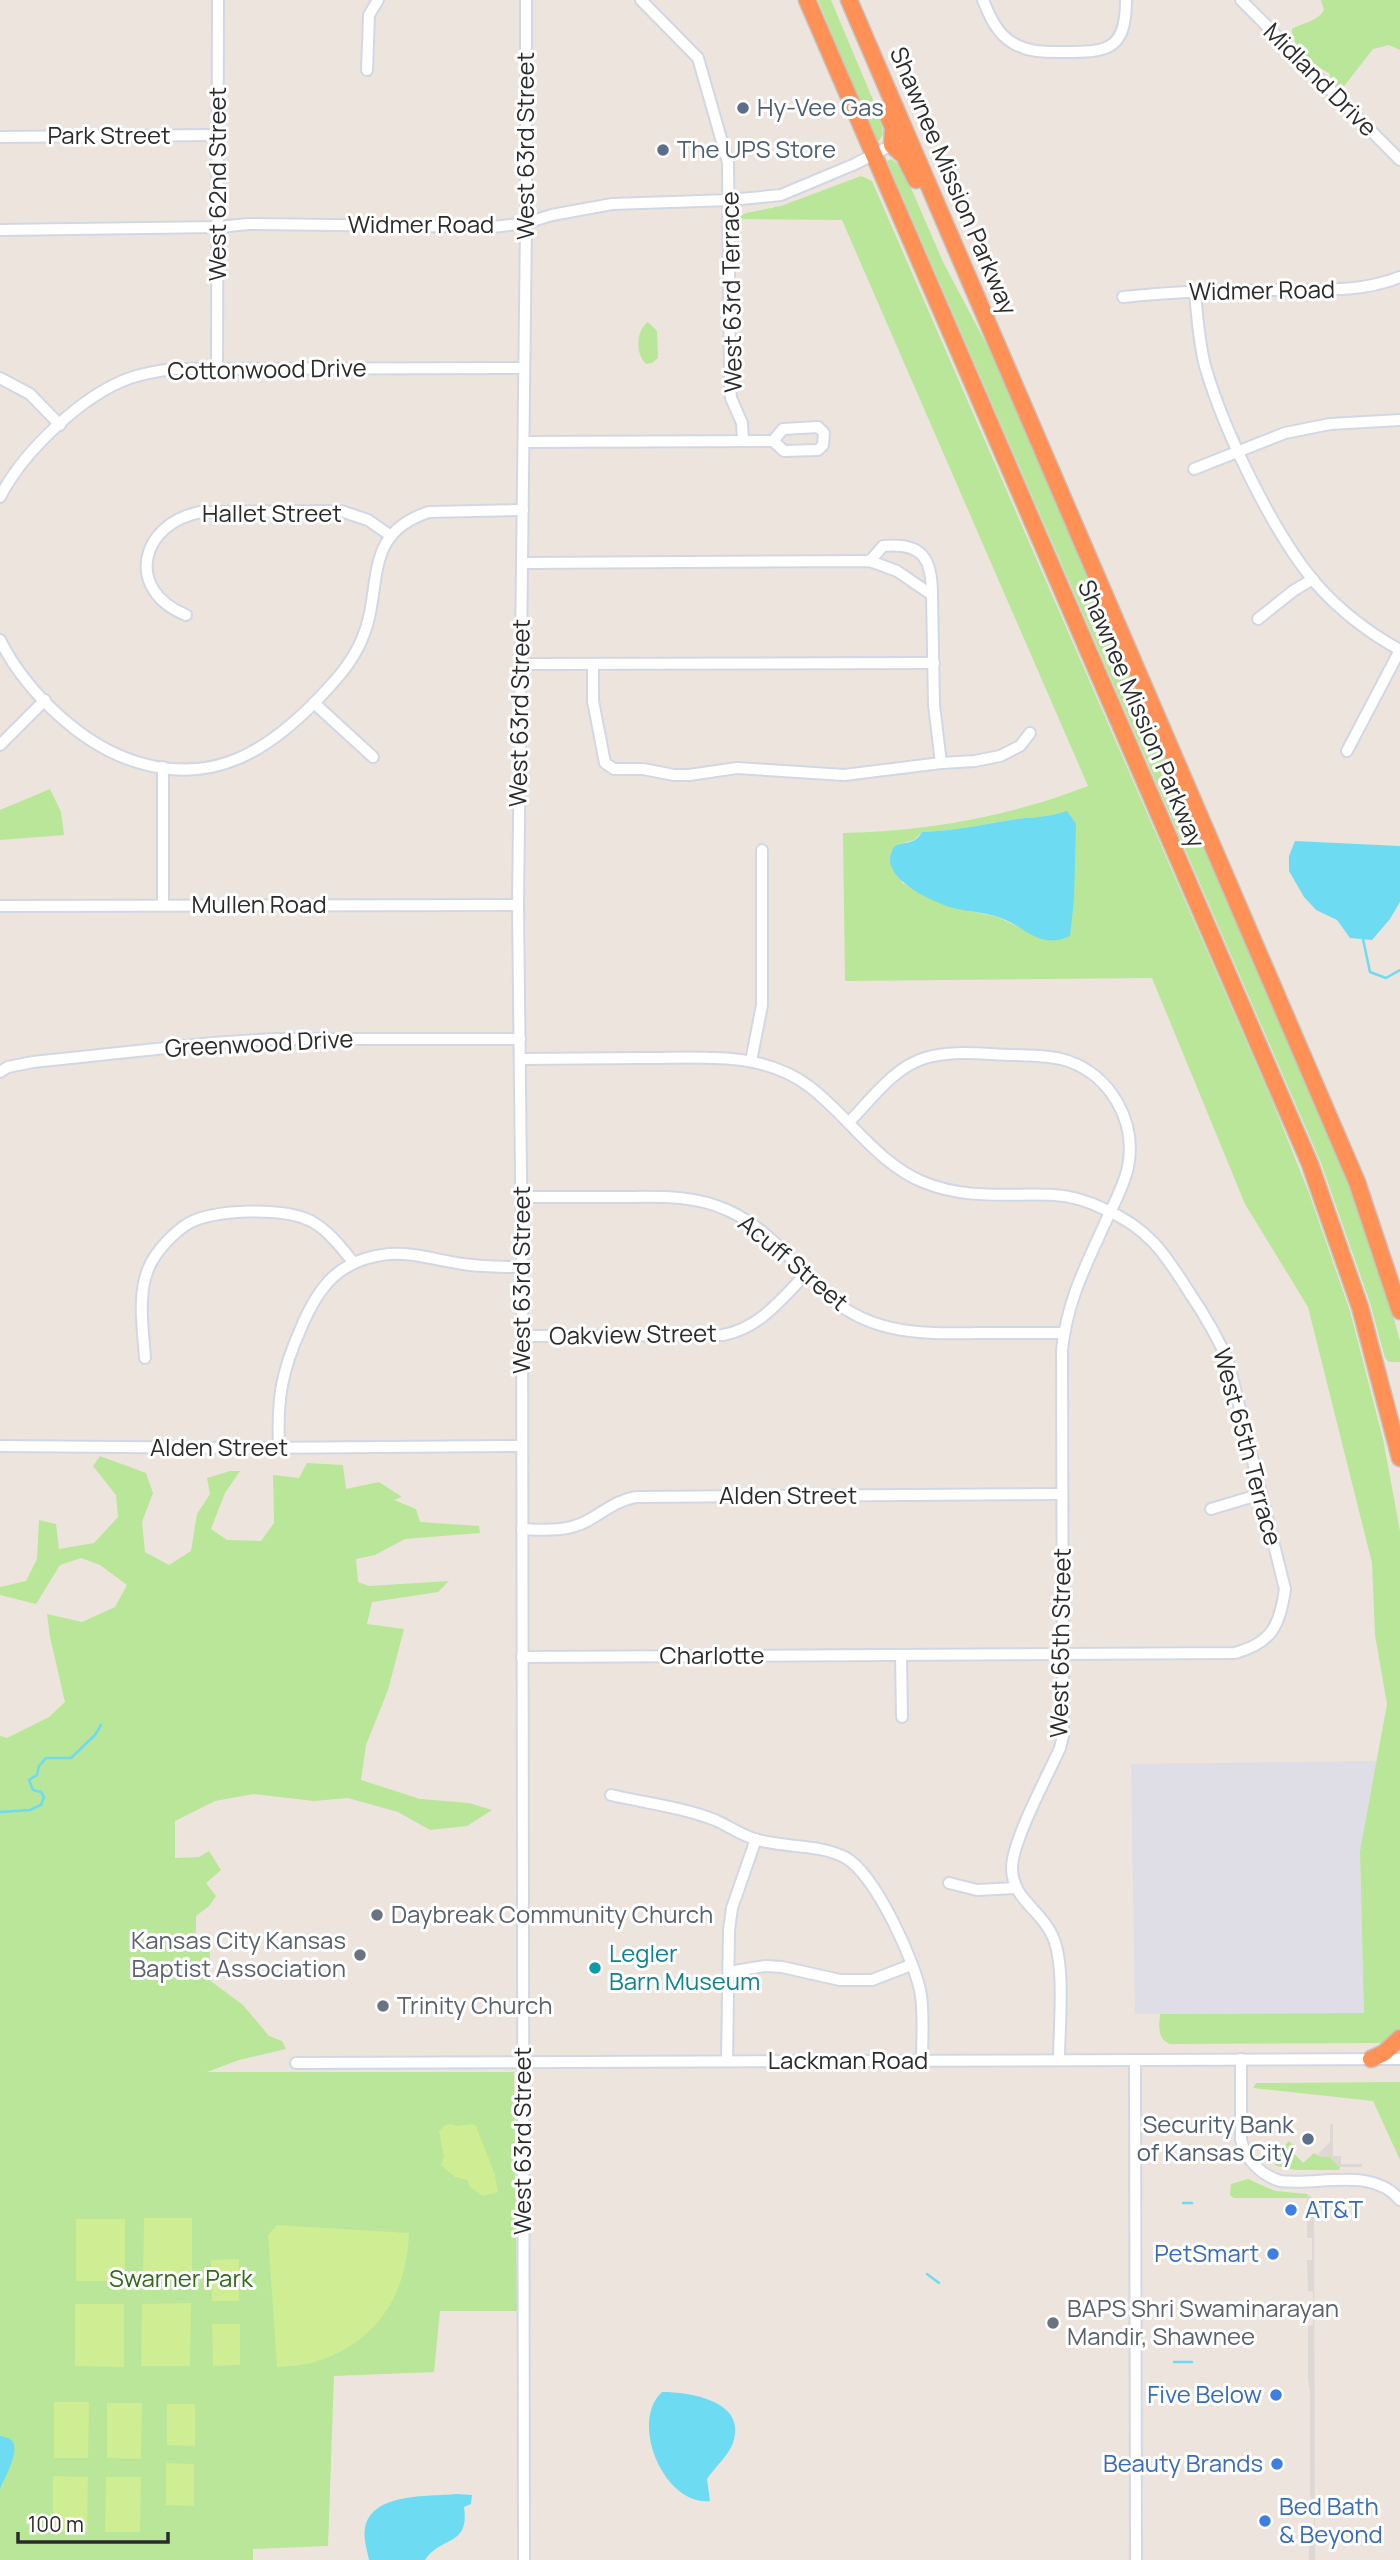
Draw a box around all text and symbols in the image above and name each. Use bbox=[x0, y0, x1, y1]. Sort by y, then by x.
street label: Midland Drive bbox=[1257, 15, 1385, 143]
street label: Shawnee Mission Parkway bbox=[883, 41, 1026, 320]
street label: West 63rd Street bbox=[508, 52, 541, 240]
street label: West 62nd Street bbox=[200, 87, 233, 281]
place label: Hy-Vee Gas bbox=[757, 90, 884, 123]
marker: Hy-Vee Gas bbox=[735, 100, 751, 116]
street label: Park Street bbox=[47, 118, 171, 151]
place label: The UPS Store bbox=[677, 132, 836, 165]
marker: The UPS Store bbox=[655, 142, 671, 158]
street label: West 63rd Terrace bbox=[712, 191, 749, 393]
street label: Widmer Road bbox=[348, 207, 494, 240]
street label: Widmer Road bbox=[1188, 272, 1335, 307]
street label: Cottonwood Drive bbox=[167, 350, 367, 387]
street label: Hallet Street bbox=[202, 496, 342, 529]
street label: Shawnee Mission Parkway bbox=[1071, 574, 1214, 853]
street label: West 63rd Street bbox=[500, 619, 537, 807]
street label: Mullen Road bbox=[191, 887, 327, 920]
street label: Greenwood Drive bbox=[164, 1021, 354, 1064]
street label: West 63rd Street bbox=[504, 1186, 537, 1374]
street label: Acuff Street bbox=[732, 1206, 856, 1318]
street label: Oakview Street bbox=[549, 1316, 717, 1351]
street label: West 65th Terrace bbox=[1206, 1344, 1291, 1549]
street label: Alden Street bbox=[150, 1430, 288, 1463]
street label: Alden Street bbox=[719, 1478, 857, 1511]
street label: West 65th Street bbox=[1041, 1548, 1078, 1738]
street label: Charlotte bbox=[659, 1638, 765, 1671]
place label: Daybreak Community Church bbox=[391, 1897, 713, 1930]
marker: Daybreak Community Church bbox=[369, 1907, 385, 1923]
place label: Kansas City Kansas Baptist Association bbox=[131, 1923, 346, 1984]
place label: Legler Barn Museum bbox=[609, 1936, 760, 1997]
marker: Kansas City Kansas Baptist Association bbox=[352, 1947, 368, 1963]
marker: Legler Barn Museum bbox=[587, 1960, 603, 1976]
place label: Trinity Church bbox=[397, 1988, 553, 2021]
marker: Trinity Church bbox=[375, 1998, 391, 2014]
street label: Lackman Road bbox=[768, 2043, 928, 2076]
street label: West 63rd Street bbox=[505, 2047, 538, 2235]
place label: Security Bank of Kansas City bbox=[1137, 2107, 1295, 2168]
marker: Security Bank of Kansas City bbox=[1300, 2131, 1316, 2147]
place label: AT&T bbox=[1305, 2192, 1364, 2225]
marker: AT&T bbox=[1283, 2202, 1299, 2218]
place label: PetSmart bbox=[1154, 2236, 1259, 2269]
marker: PetSmart bbox=[1265, 2246, 1281, 2262]
park label: Swarner Park bbox=[109, 2261, 254, 2294]
place label: BAPS Shri Swaminarayan Mandir, Shawnee bbox=[1067, 2291, 1339, 2352]
marker: BAPS Shri Swaminarayan Mandir, Shawnee bbox=[1045, 2315, 1061, 2331]
place label: Five Below bbox=[1147, 2377, 1262, 2410]
marker: Five Below bbox=[1268, 2387, 1284, 2403]
place label: Beauty Brands bbox=[1103, 2446, 1263, 2479]
marker: Beauty Brands bbox=[1269, 2456, 1285, 2472]
place label: Bed Bath & Beyond bbox=[1279, 2489, 1383, 2550]
scale bar bbox=[18, 2500, 168, 2544]
text: 100 m bbox=[28, 2510, 84, 2538]
marker: Bed Bath & Beyond bbox=[1257, 2513, 1273, 2529]

